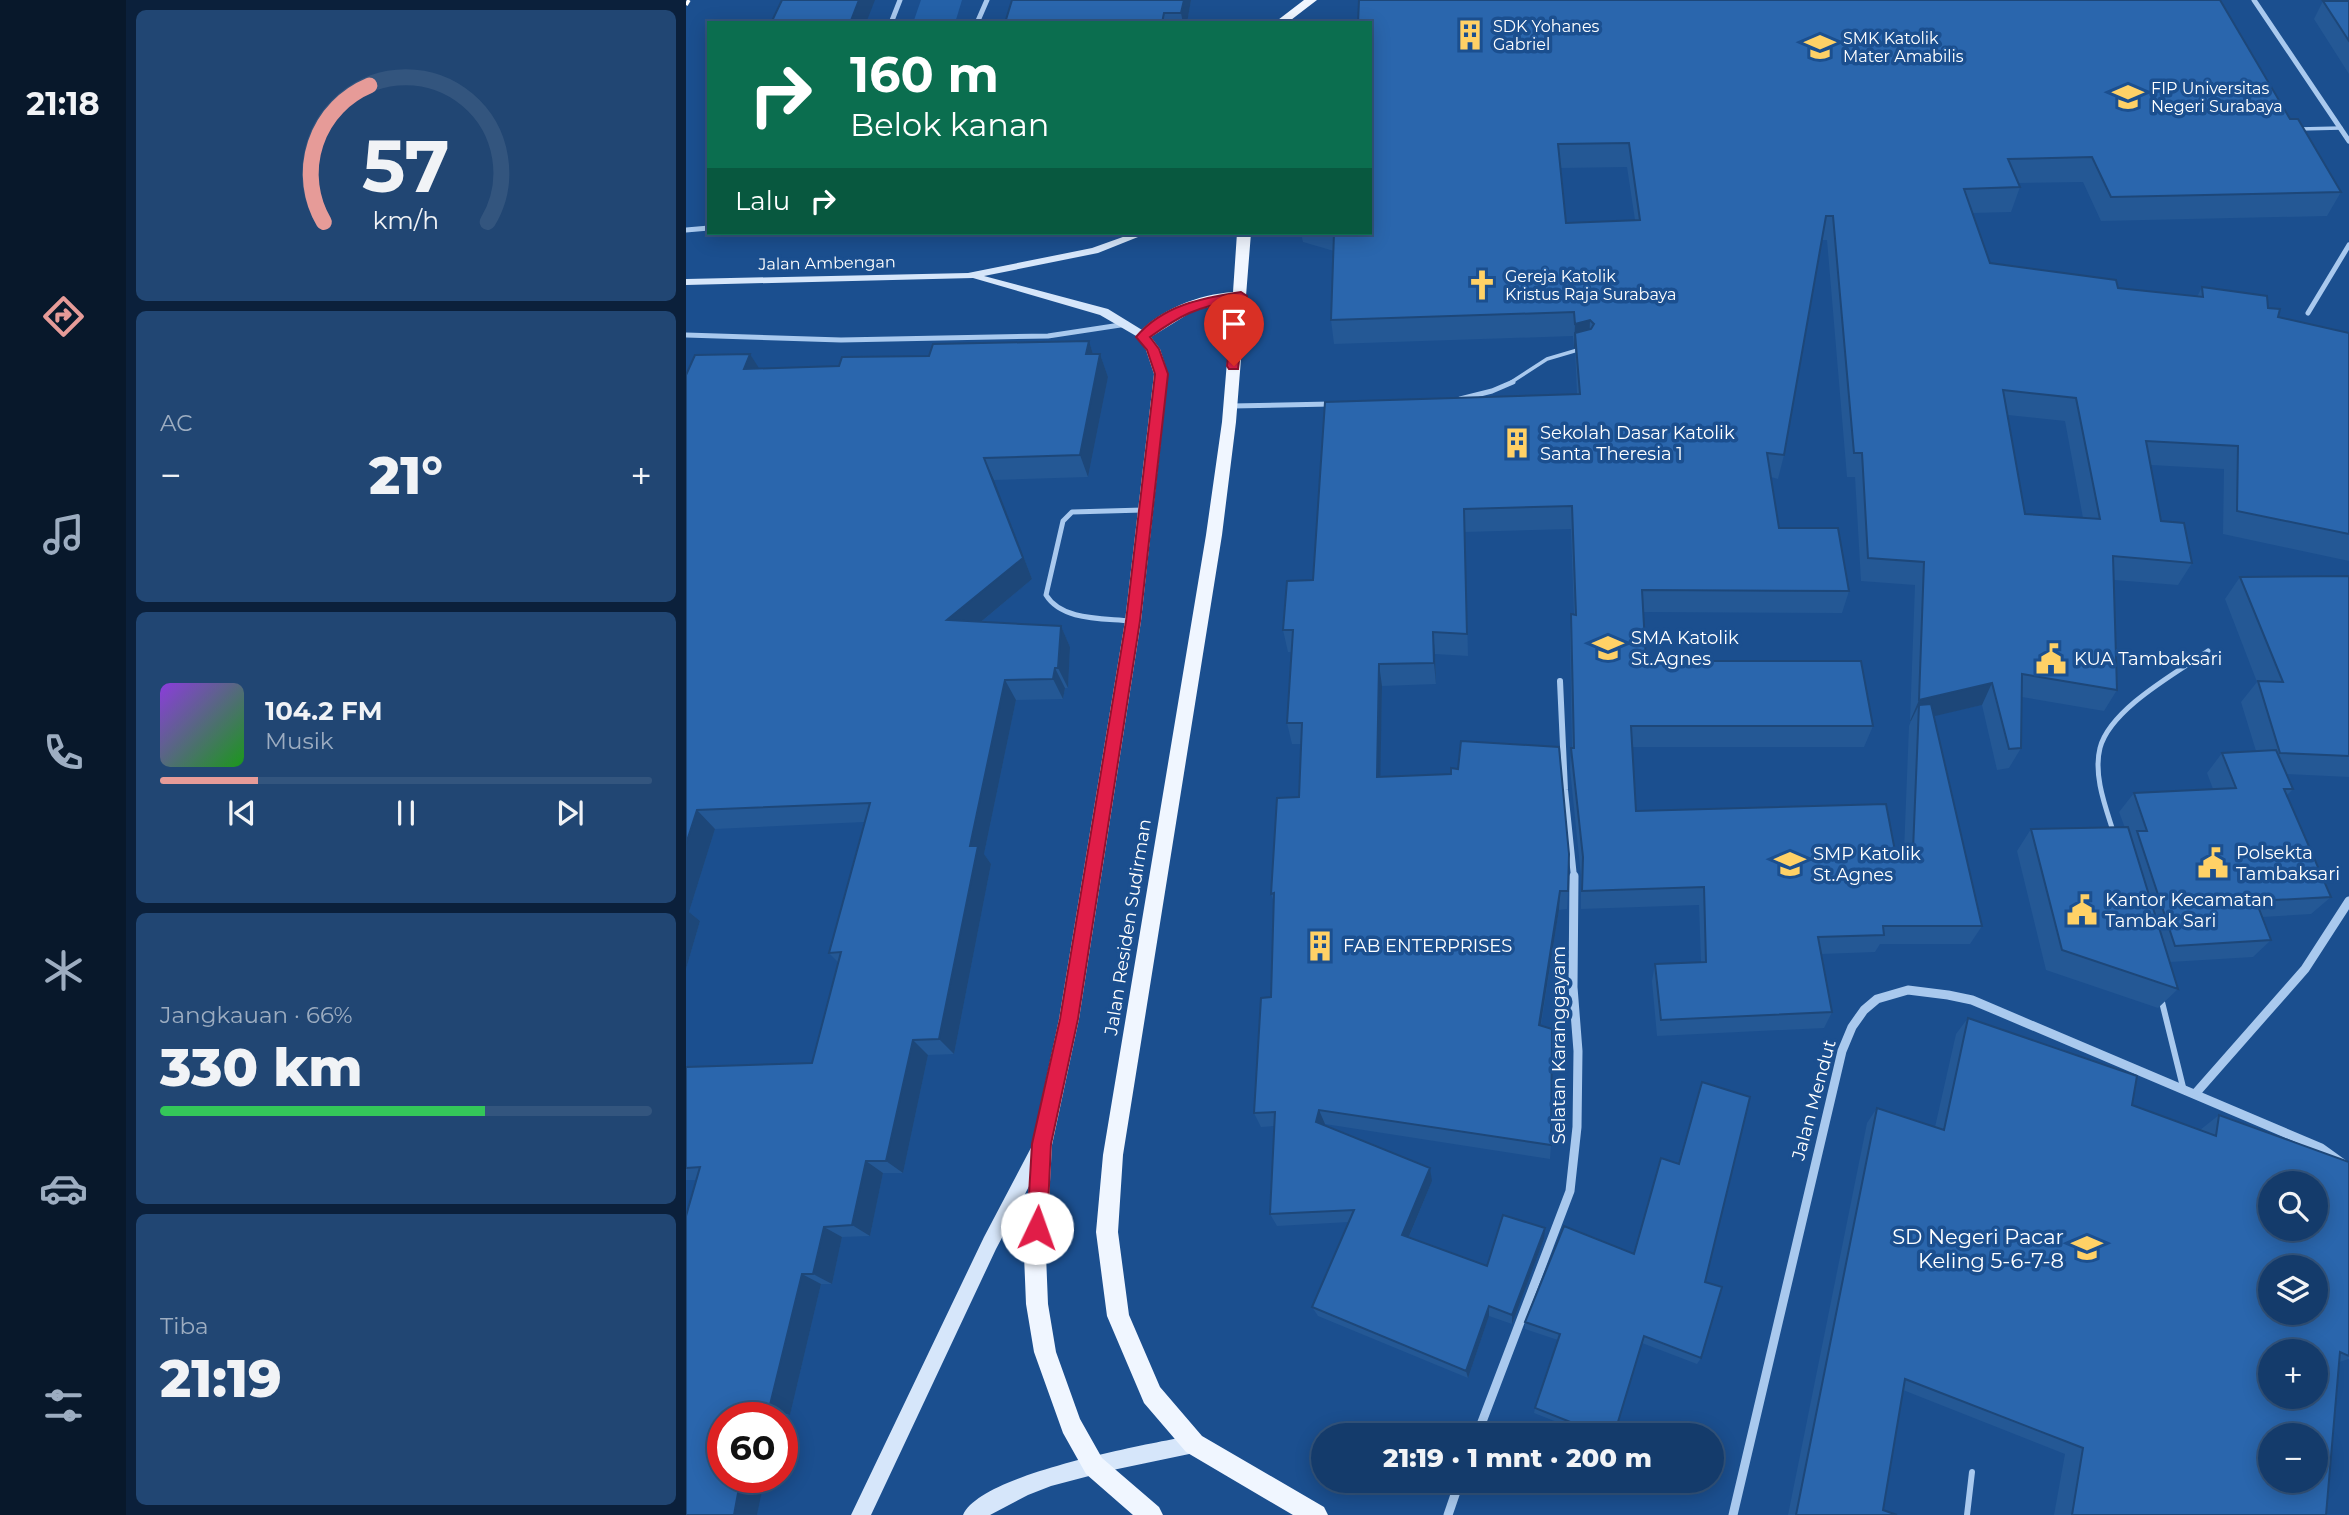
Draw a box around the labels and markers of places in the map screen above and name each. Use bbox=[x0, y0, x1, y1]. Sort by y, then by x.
place label: SDK Yohanes Gabriel bbox=[1493, 17, 1600, 54]
building icon: SDK Yohanes Gabriel bbox=[1453, 18, 1487, 52]
place label: SMK Katolik Mater Amabilis bbox=[1843, 29, 1964, 66]
school or university icon: SMK Katolik Mater Amabilis bbox=[1803, 30, 1837, 64]
place label: FIP Universitas Negeri Surabaya bbox=[2151, 79, 2283, 116]
school or university icon: FIP Universitas Negeri Surabaya bbox=[2111, 80, 2145, 114]
place label: Gereja Katolik Kristus Raja Surabaya bbox=[1505, 267, 1676, 304]
church icon: Gereja Katolik Kristus Raja Surabaya bbox=[1465, 268, 1499, 302]
pin bbox=[1204, 294, 1264, 366]
place label: Sekolah Dasar Katolik Santa Theresia 1 bbox=[1540, 422, 1735, 465]
building icon: Sekolah Dasar Katolik Santa Theresia 1 bbox=[1500, 426, 1534, 460]
place label: SMA Katolik St.Agnes bbox=[1631, 627, 1739, 670]
school or university icon: SMA Katolik St.Agnes bbox=[1591, 631, 1625, 665]
public building icon: KUA Tambaksari bbox=[2034, 642, 2068, 676]
place label: KUA Tambaksari bbox=[2074, 648, 2222, 670]
place label: Polsekta Tambaksari bbox=[2236, 842, 2340, 885]
place label: SMP Katolik St.Agnes bbox=[1813, 843, 1921, 886]
public building icon: Polsekta Tambaksari bbox=[2196, 846, 2230, 880]
school or university icon: SMP Katolik St.Agnes bbox=[1773, 847, 1807, 881]
place label: Kantor Kecamatan Tambak Sari bbox=[2105, 889, 2274, 932]
public building icon: Kantor Kecamatan Tambak Sari bbox=[2065, 893, 2099, 927]
building icon: FAB ENTERPRISES bbox=[1303, 929, 1337, 963]
place label: FAB ENTERPRISES bbox=[1343, 935, 1512, 957]
place label: SD Negeri Pacar Keling 5-6-7-8 bbox=[1892, 1224, 2064, 1273]
school or university icon: SD Negeri Pacar Keling 5-6-7-8 bbox=[2070, 1231, 2104, 1265]

